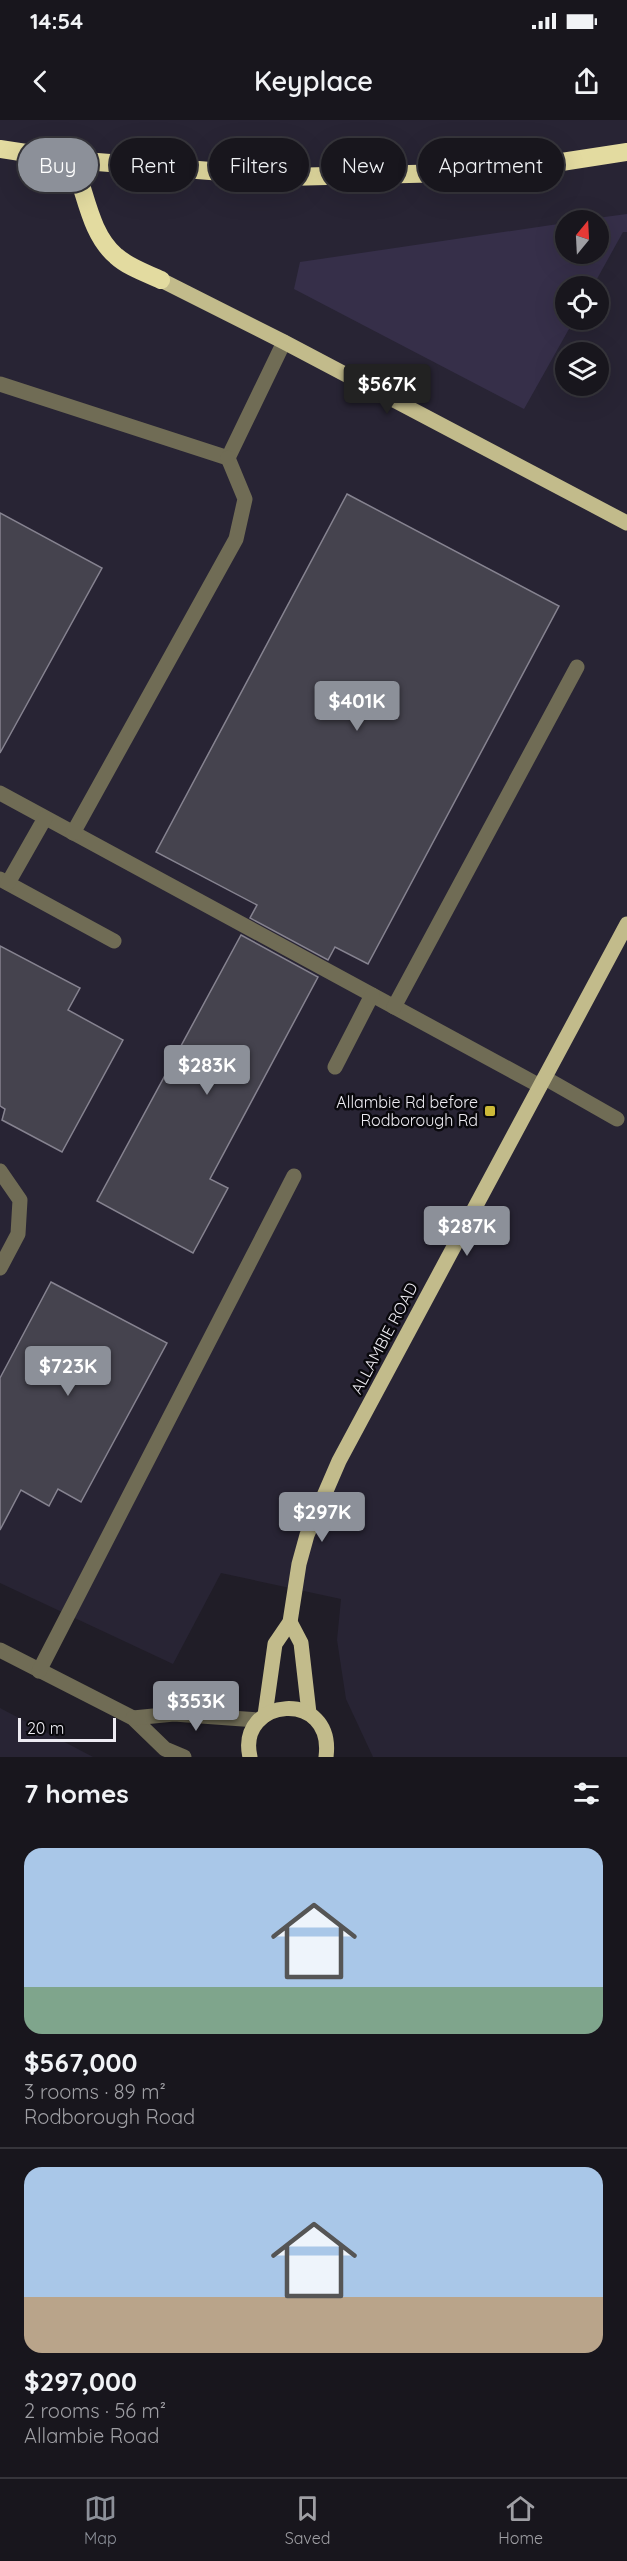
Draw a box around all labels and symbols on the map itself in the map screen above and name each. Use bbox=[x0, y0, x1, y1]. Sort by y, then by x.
north arrow bbox=[555, 210, 609, 264]
pin: $567K bbox=[345, 364, 429, 415]
pin: $401K bbox=[315, 681, 399, 732]
pin: $283K bbox=[165, 1045, 249, 1096]
place label: Allambie Rd before Rodborough Rd bbox=[336, 1092, 478, 1130]
marker: Allambie Rd before Rodborough Rd bbox=[483, 1104, 497, 1118]
pin: $287K bbox=[425, 1206, 509, 1257]
street label: ALLAMBIE ROAD bbox=[346, 1279, 422, 1397]
pin: $723K bbox=[26, 1346, 110, 1397]
pin: $297K bbox=[280, 1492, 364, 1543]
pin: $353K bbox=[154, 1681, 238, 1732]
scale bar bbox=[18, 1715, 116, 1742]

